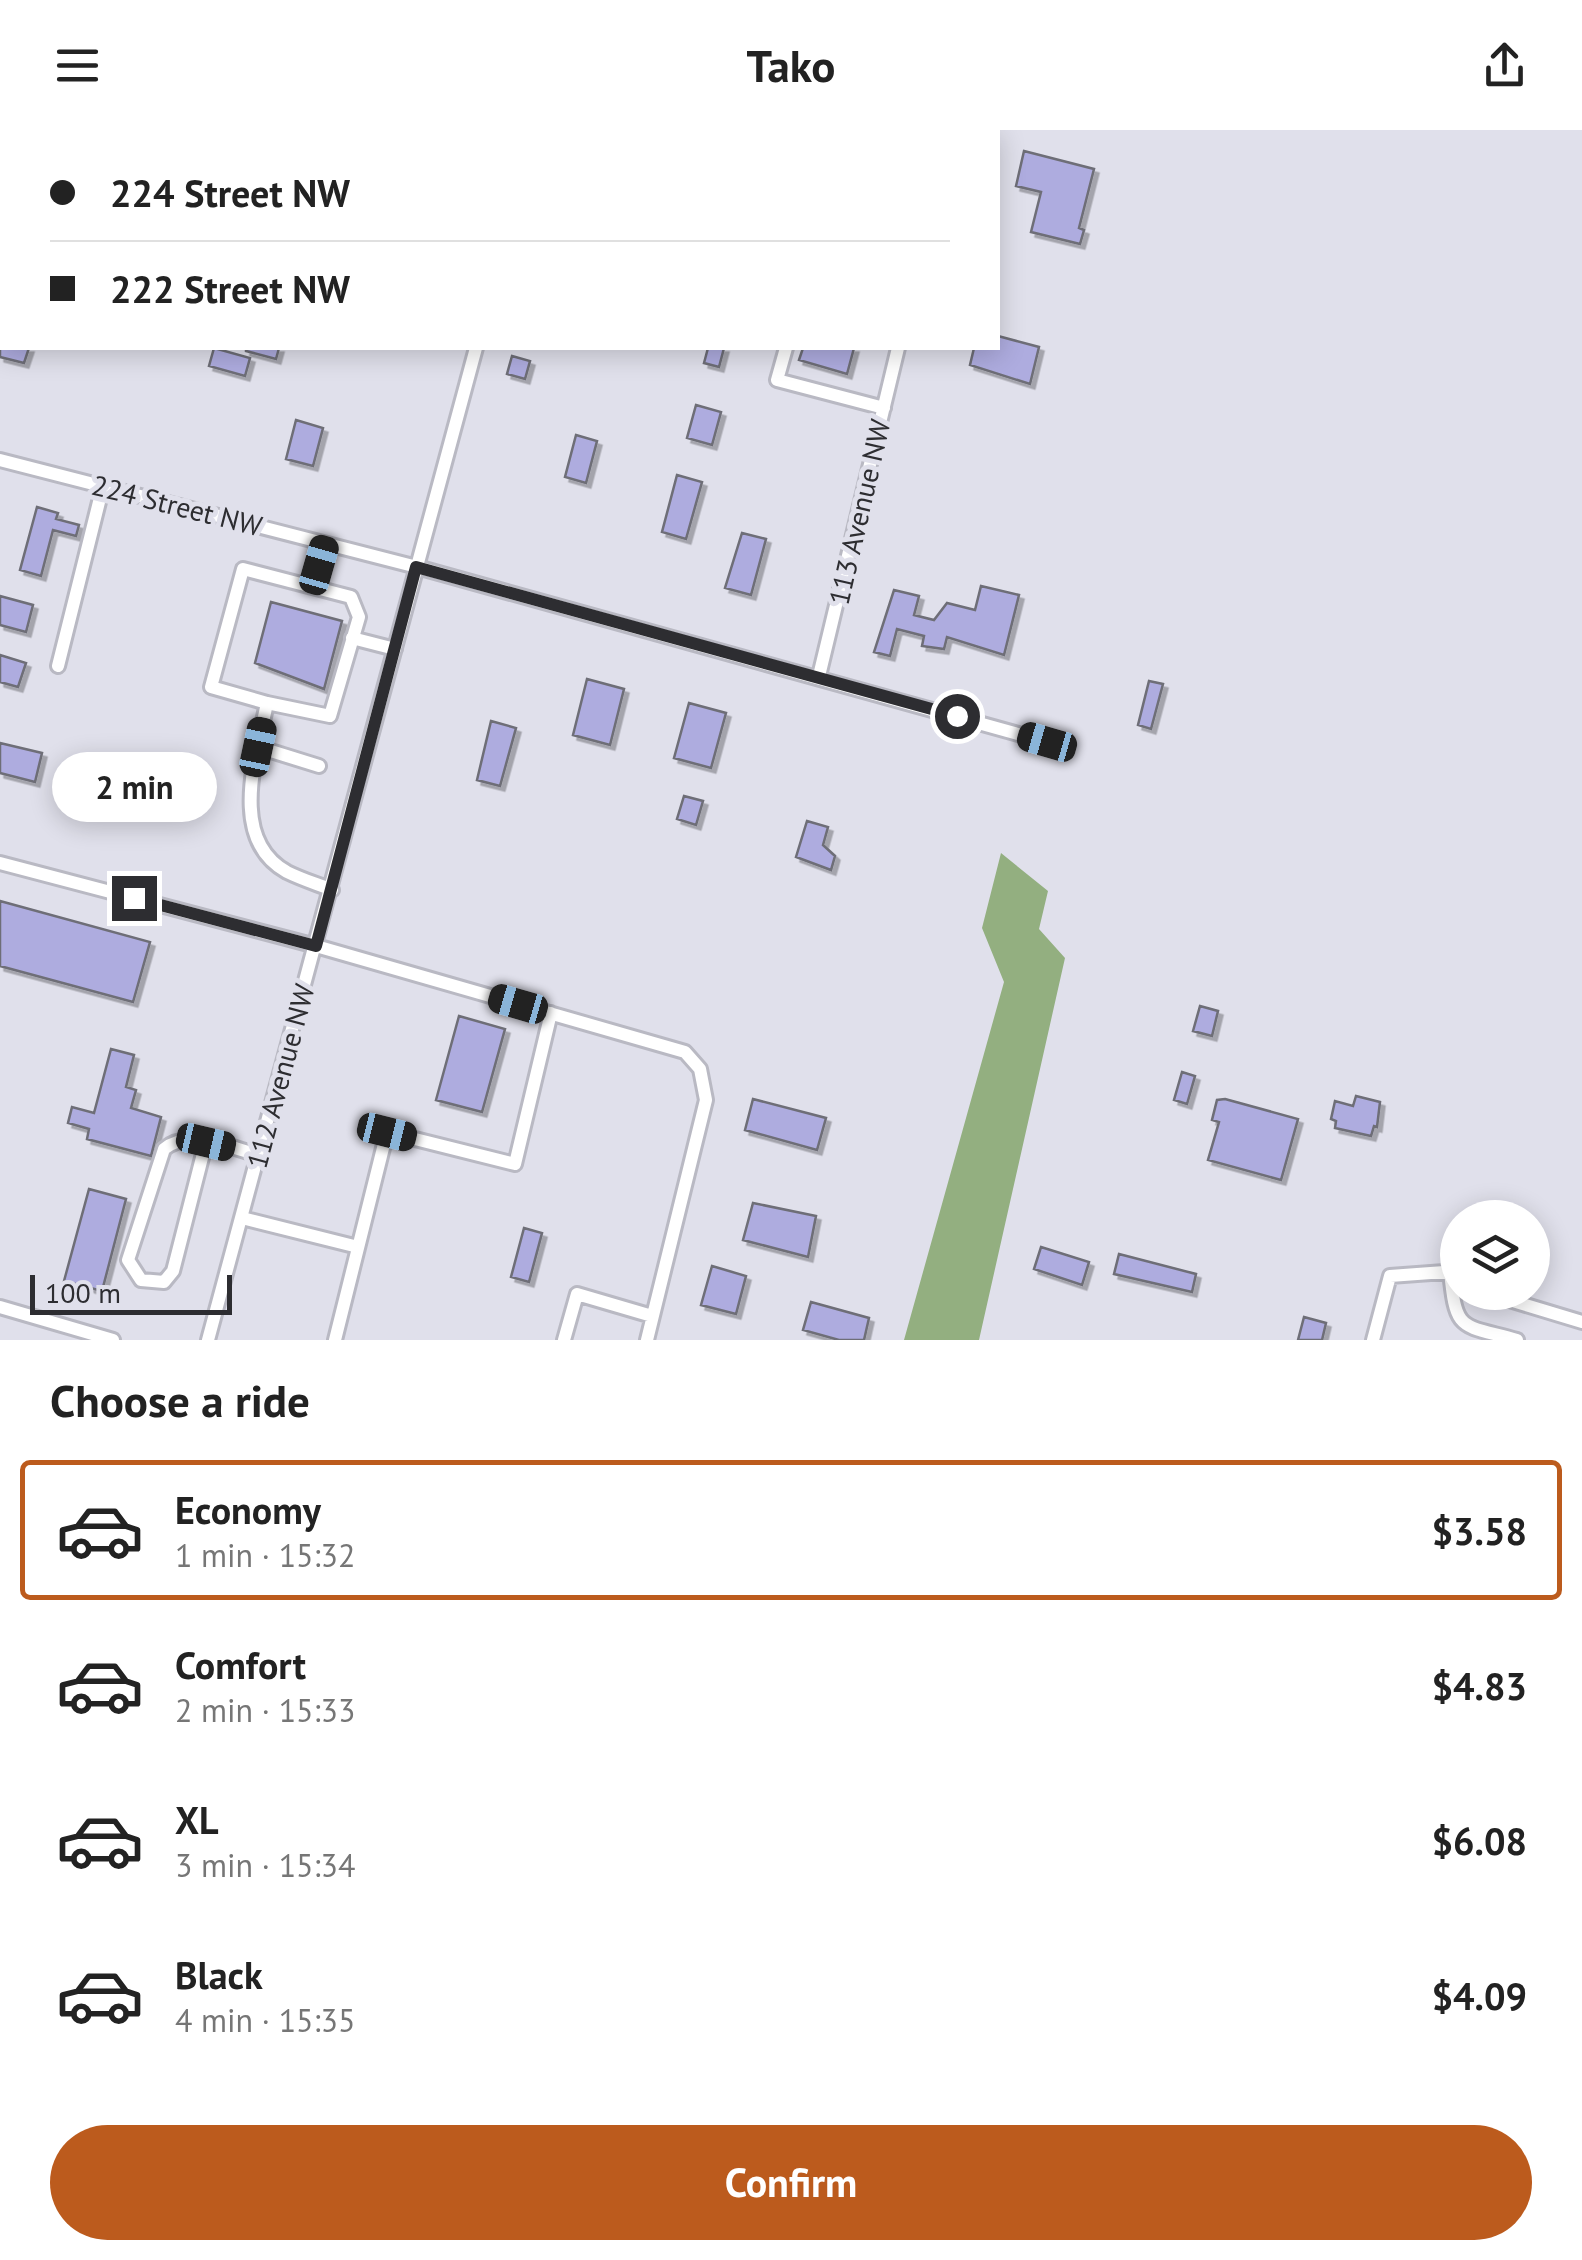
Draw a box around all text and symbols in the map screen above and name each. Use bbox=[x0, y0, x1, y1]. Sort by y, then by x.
text: Tako bbox=[747, 36, 835, 94]
icon: menu bbox=[50, 38, 105, 93]
icon: share bbox=[1477, 38, 1532, 93]
text: 224 Street NW bbox=[110, 168, 350, 217]
text: 222 Street NW bbox=[110, 264, 350, 313]
street label: 113 Avenue NW bbox=[820, 416, 898, 608]
street label: 224 Street NW bbox=[88, 466, 266, 544]
car bbox=[296, 532, 342, 598]
route start bbox=[935, 694, 980, 739]
car bbox=[237, 715, 279, 779]
car bbox=[1014, 719, 1080, 765]
callout: 2 min bbox=[52, 753, 216, 823]
text: 2 min bbox=[95, 766, 174, 808]
route end bbox=[112, 876, 157, 921]
street label: 112 Avenue NW bbox=[238, 980, 322, 1172]
car bbox=[485, 981, 551, 1027]
car bbox=[354, 1110, 420, 1154]
car bbox=[173, 1121, 239, 1163]
map controls bbox=[1440, 1200, 1550, 1310]
button: layers bbox=[1440, 1200, 1550, 1310]
scale bar bbox=[30, 1270, 232, 1314]
text: 100 m bbox=[45, 1274, 121, 1311]
text: Choose a ride bbox=[50, 1371, 310, 1429]
icon: car bbox=[55, 1485, 145, 1575]
text: Economy bbox=[175, 1485, 321, 1534]
text: $3.58 bbox=[1431, 1506, 1527, 1555]
text: 1 min · 15:32 bbox=[175, 1534, 355, 1576]
icon: car bbox=[55, 1640, 145, 1730]
text: Comfort bbox=[175, 1640, 306, 1689]
text: $4.83 bbox=[1431, 1661, 1527, 1710]
text: 2 min · 15:33 bbox=[175, 1689, 355, 1731]
icon: car bbox=[55, 1795, 145, 1885]
text: XL bbox=[175, 1795, 219, 1844]
text: $6.08 bbox=[1431, 1816, 1527, 1865]
text: 3 min · 15:34 bbox=[175, 1844, 355, 1886]
icon: car bbox=[55, 1950, 145, 2040]
text: Black bbox=[175, 1950, 263, 1999]
text: $4.09 bbox=[1431, 1971, 1527, 2020]
text: 4 min · 15:35 bbox=[175, 1999, 355, 2041]
button: Confirm bbox=[50, 2125, 1532, 2240]

